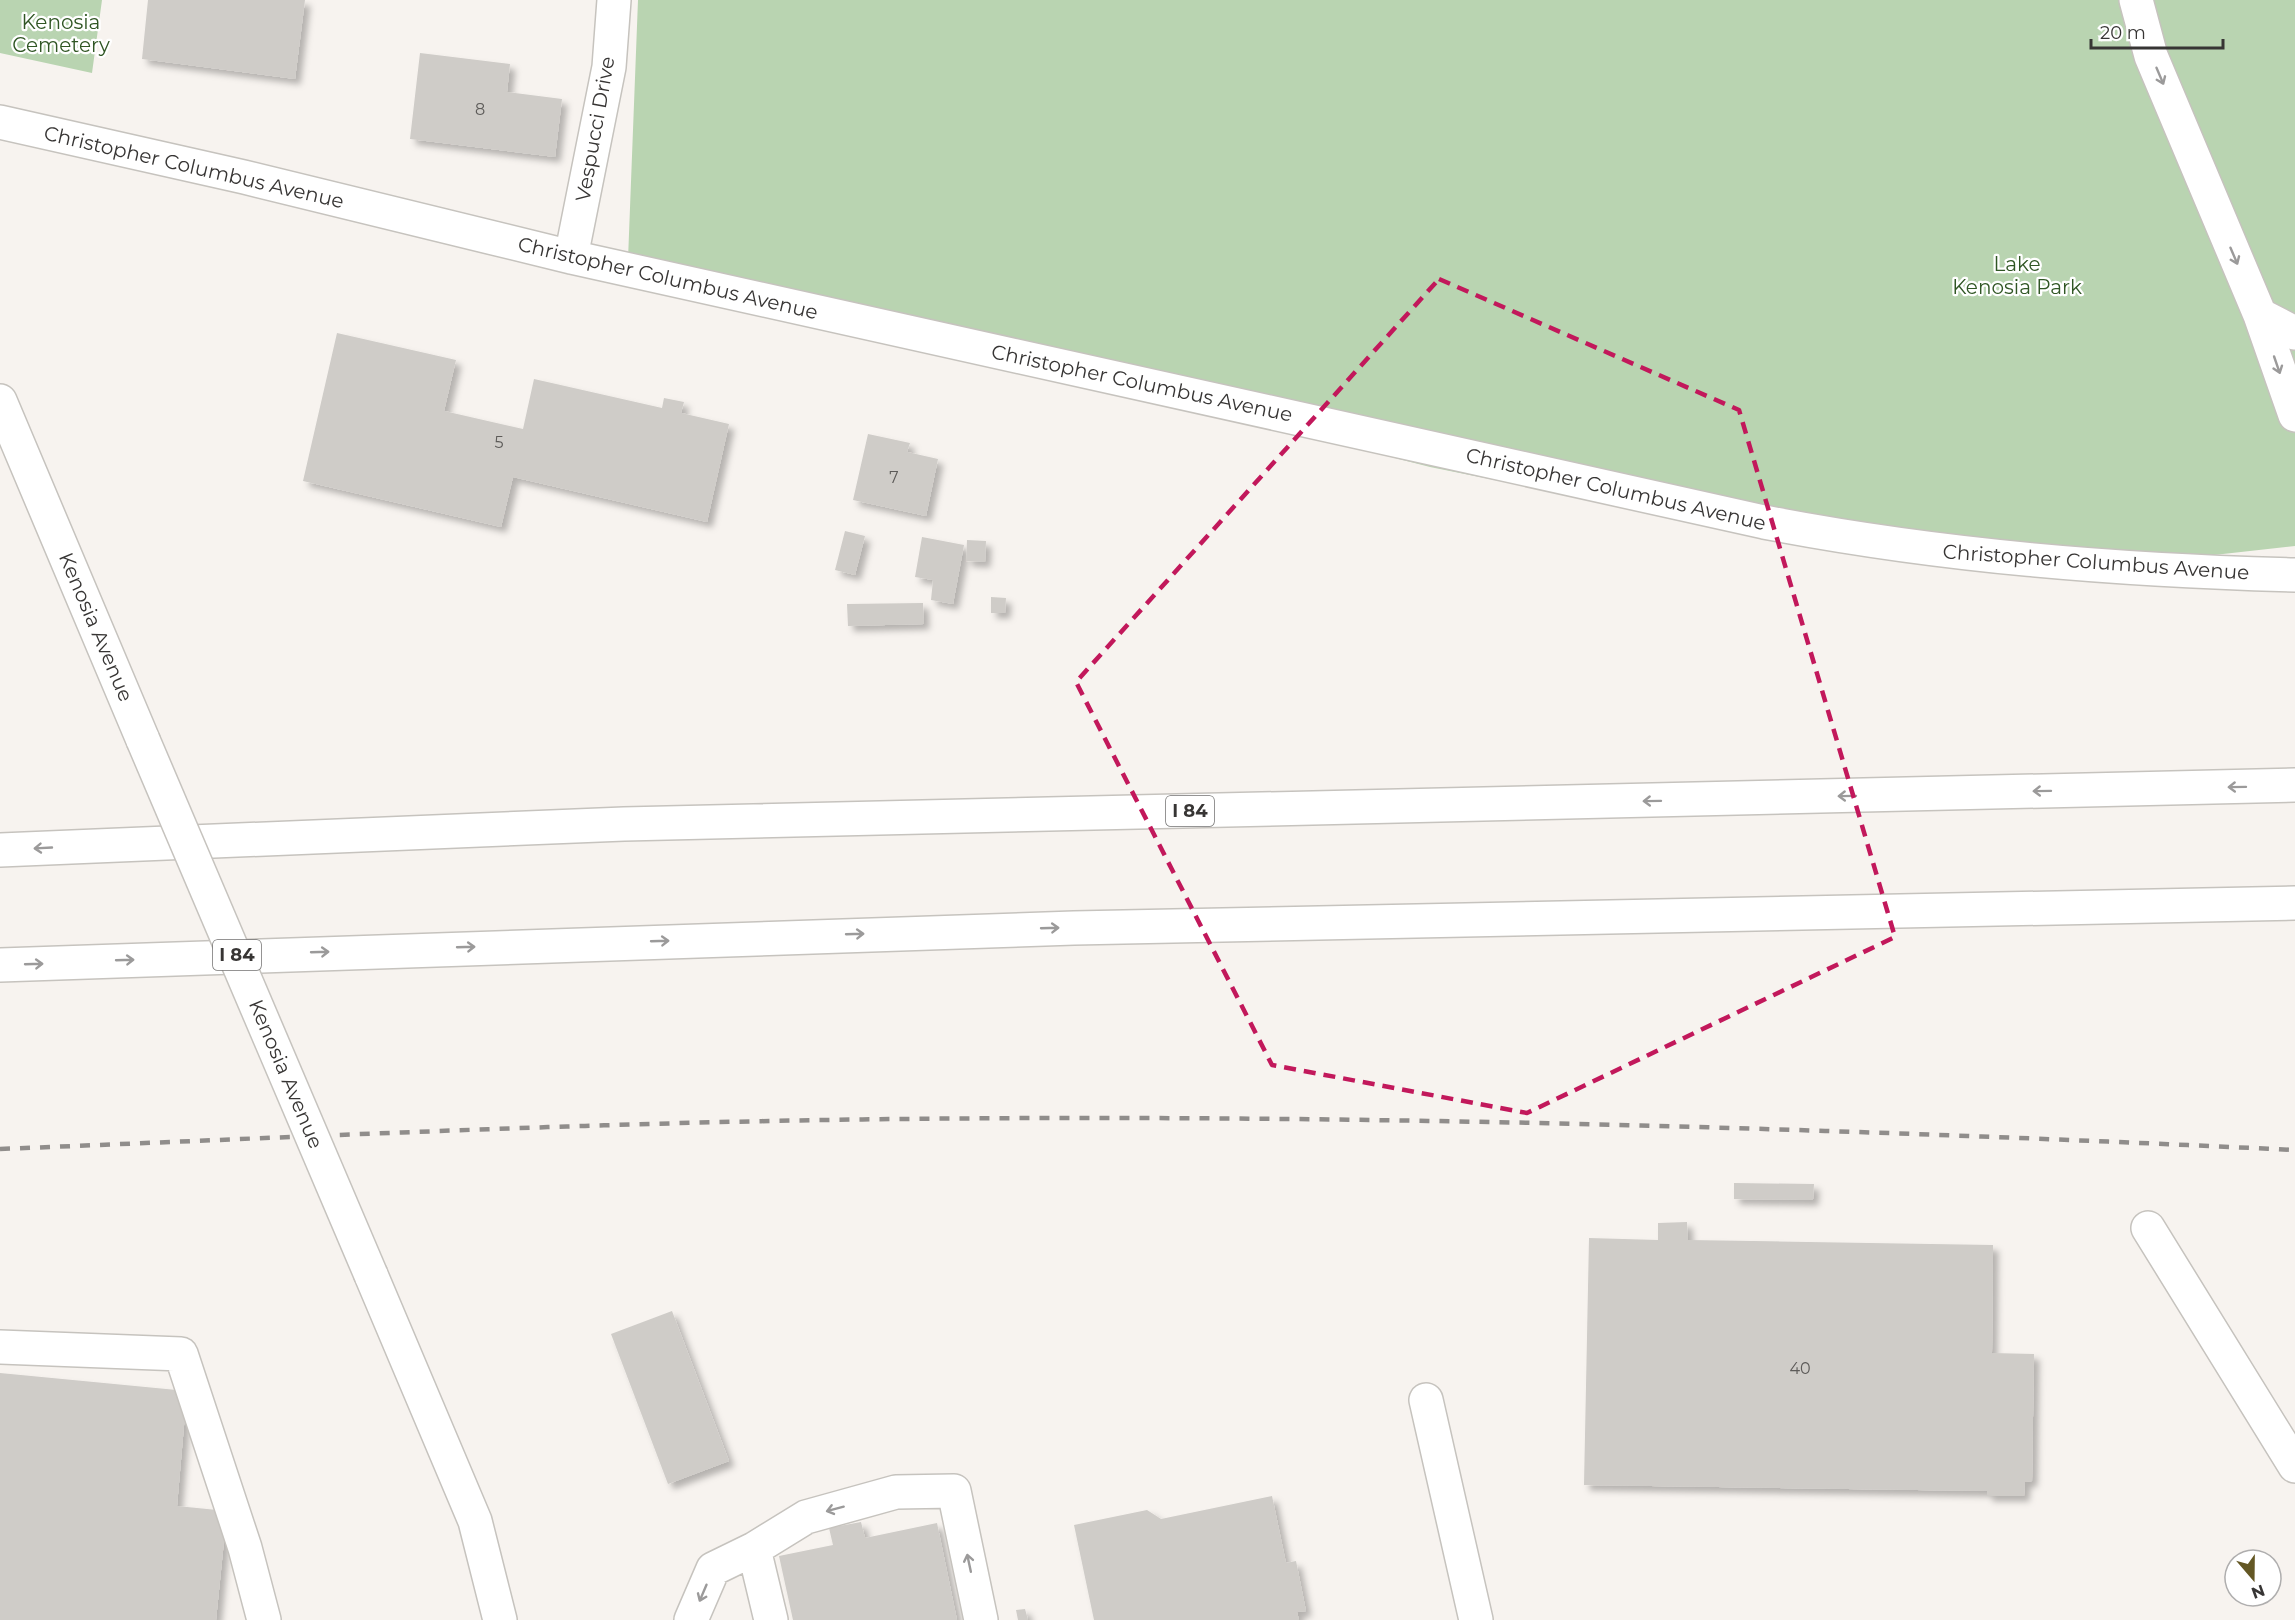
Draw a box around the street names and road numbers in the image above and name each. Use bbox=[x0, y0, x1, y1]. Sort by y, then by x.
street label: Vespucci Drive bbox=[570, 55, 620, 203]
street label: Christopher Columbus Avenue bbox=[42, 121, 346, 213]
street label: Christopher Columbus Avenue bbox=[516, 232, 820, 324]
street label: Christopher Columbus Avenue bbox=[989, 339, 1295, 427]
street label: Christopher Columbus Avenue bbox=[1464, 443, 1768, 535]
street label: Christopher Columbus Avenue bbox=[1942, 539, 2250, 585]
street label: Kenosia Avenue bbox=[54, 549, 138, 705]
road number: I 84 bbox=[1166, 796, 1214, 826]
road number: I 84 bbox=[213, 940, 261, 970]
street label: Kenosia Avenue bbox=[244, 996, 328, 1152]

